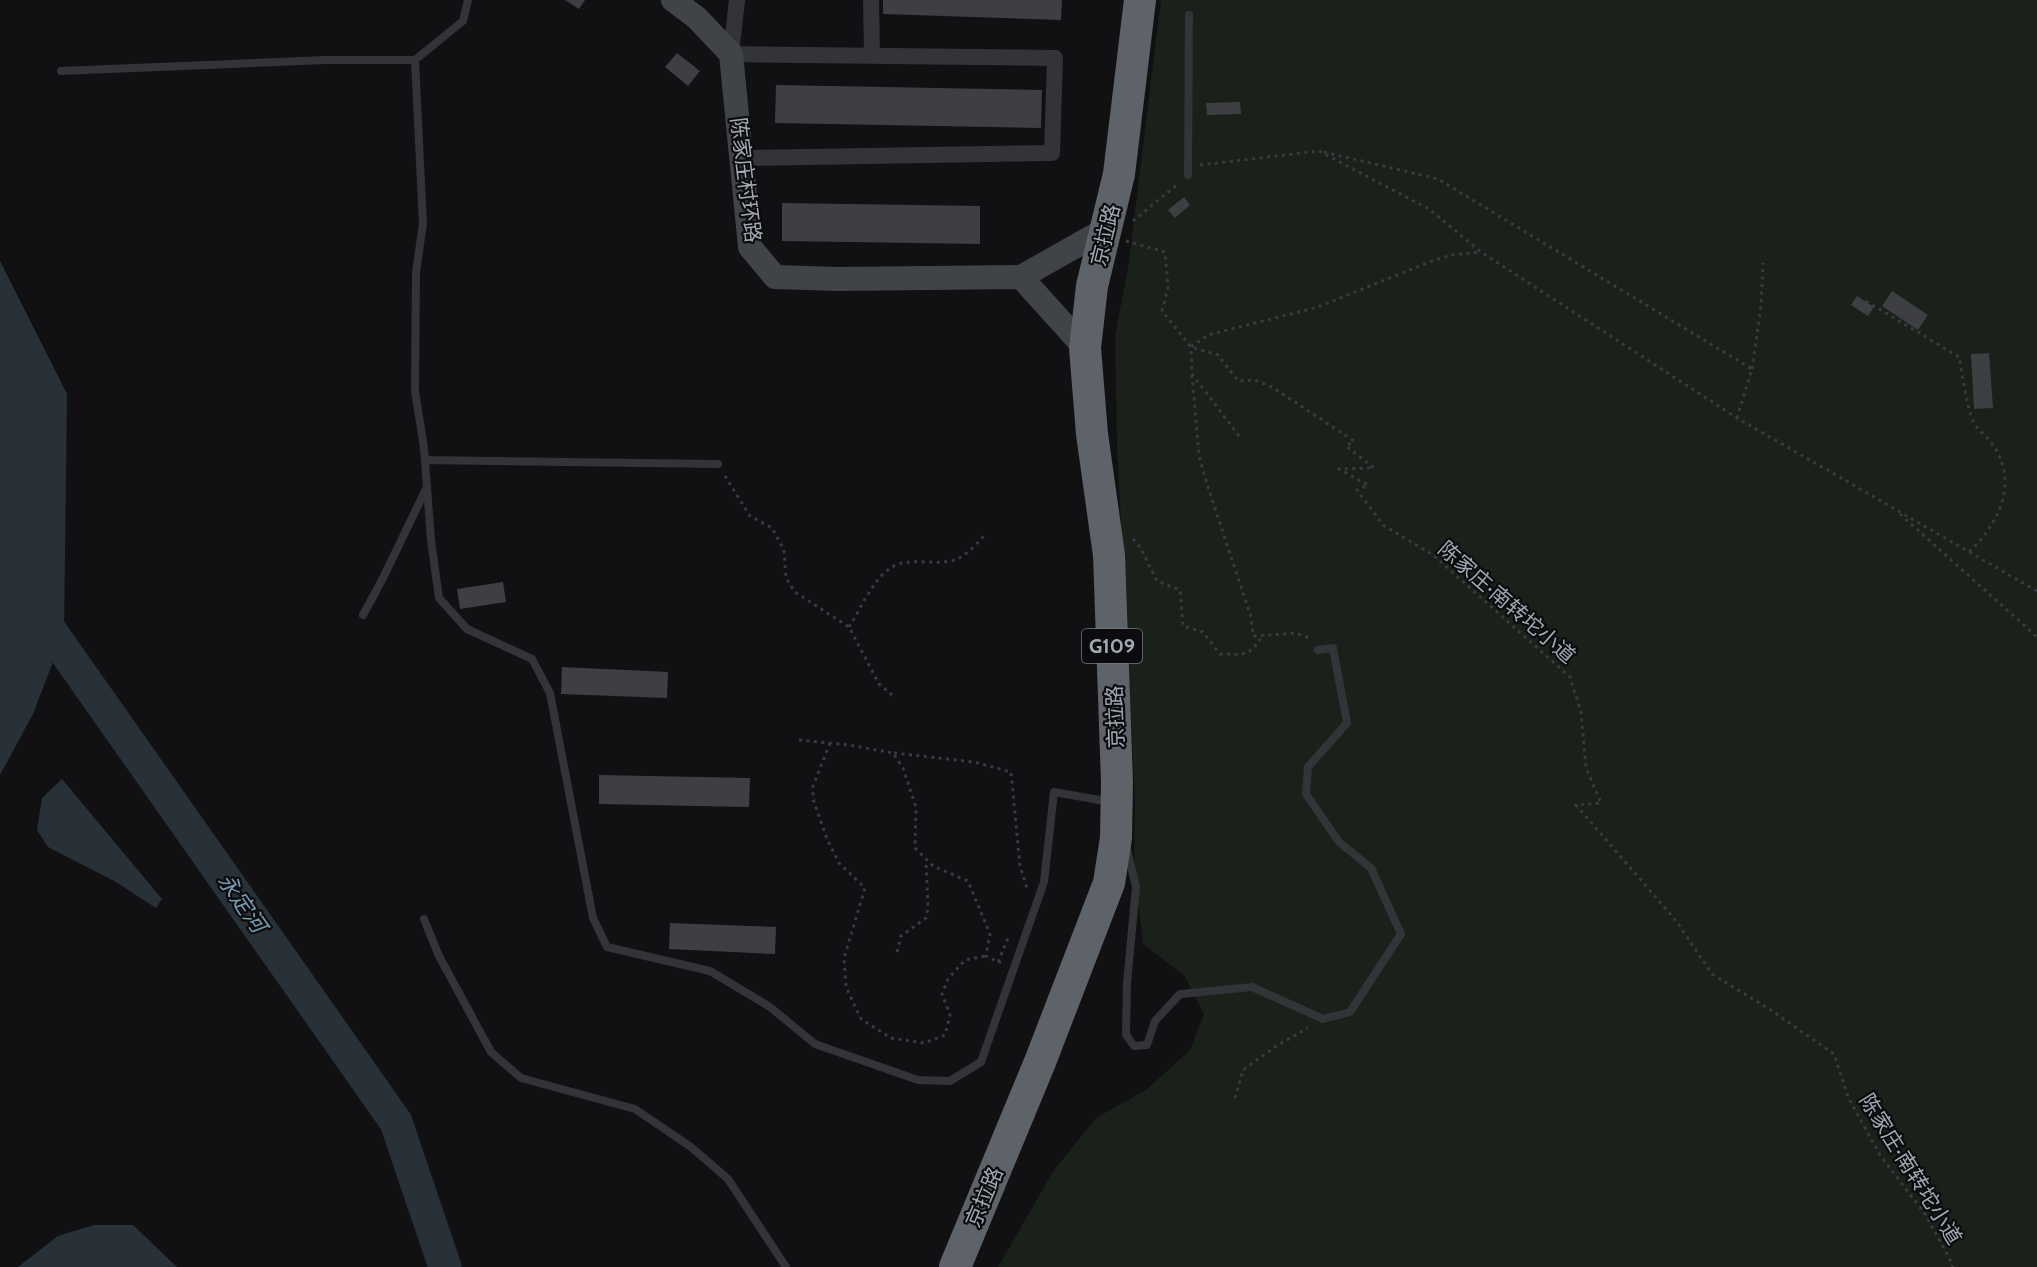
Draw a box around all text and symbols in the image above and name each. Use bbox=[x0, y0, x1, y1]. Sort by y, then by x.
street label: 陈家庄村环路 bbox=[726, 116, 766, 244]
street label: 京拉路 bbox=[1085, 201, 1125, 269]
street label: 陈家庄·南转坨小道 bbox=[1434, 536, 1580, 668]
road number: G109 bbox=[1082, 629, 1142, 663]
street label: 京拉路 bbox=[1101, 685, 1129, 749]
water label: 永定河 bbox=[212, 868, 274, 941]
street label: 陈家庄·南转坨小道 bbox=[1855, 1089, 1967, 1249]
street label: 京拉路 bbox=[960, 1163, 1008, 1231]

